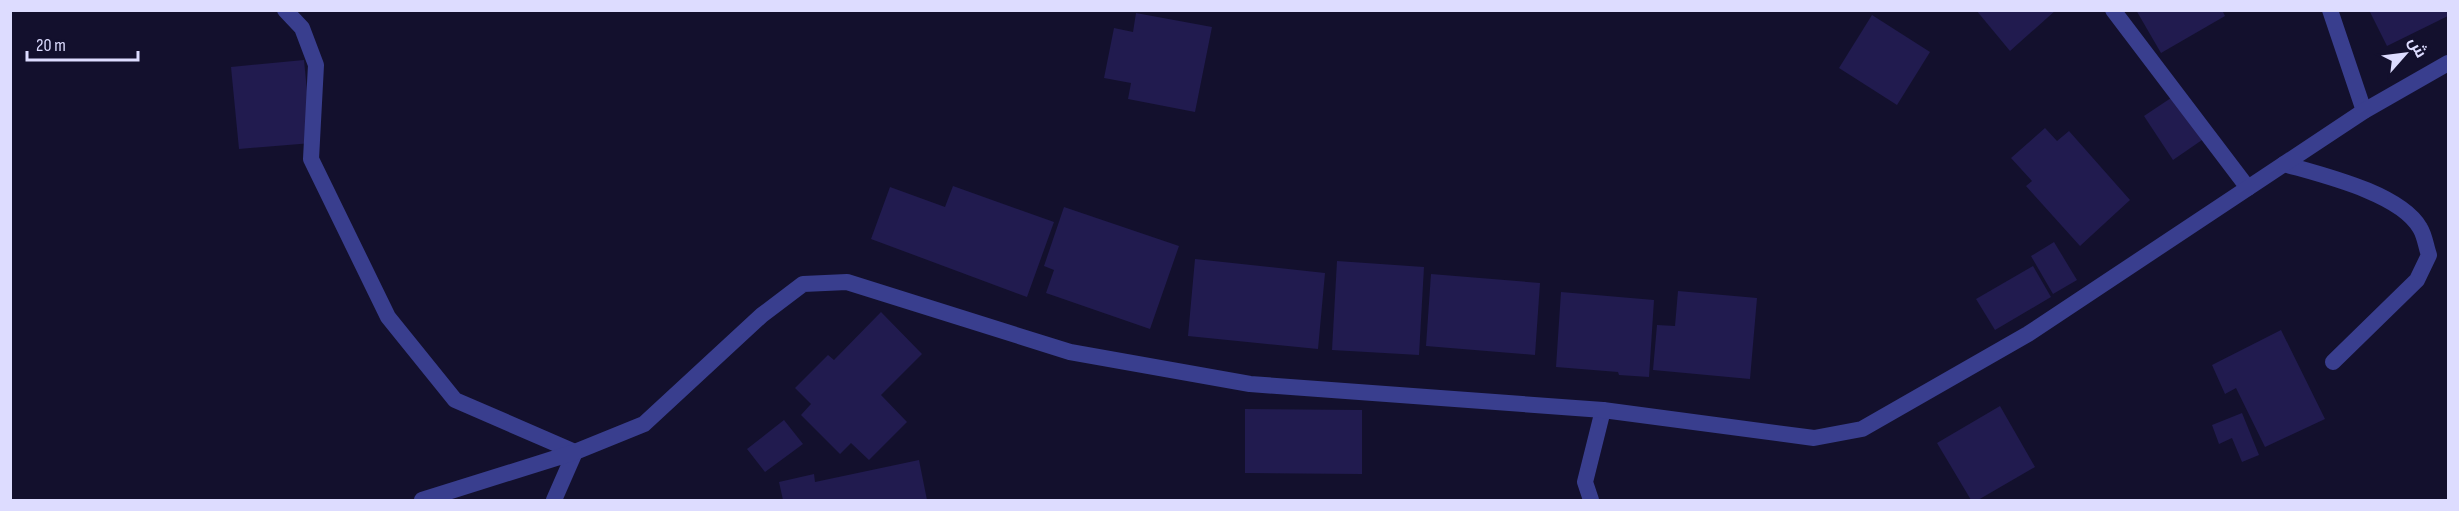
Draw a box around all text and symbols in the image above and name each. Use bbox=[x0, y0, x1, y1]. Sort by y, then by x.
scale bar bbox=[27, 24, 138, 62]
north arrow bbox=[2375, 24, 2435, 84]
text: ش bbox=[2404, 34, 2430, 61]
text: 20 m bbox=[36, 35, 66, 56]

